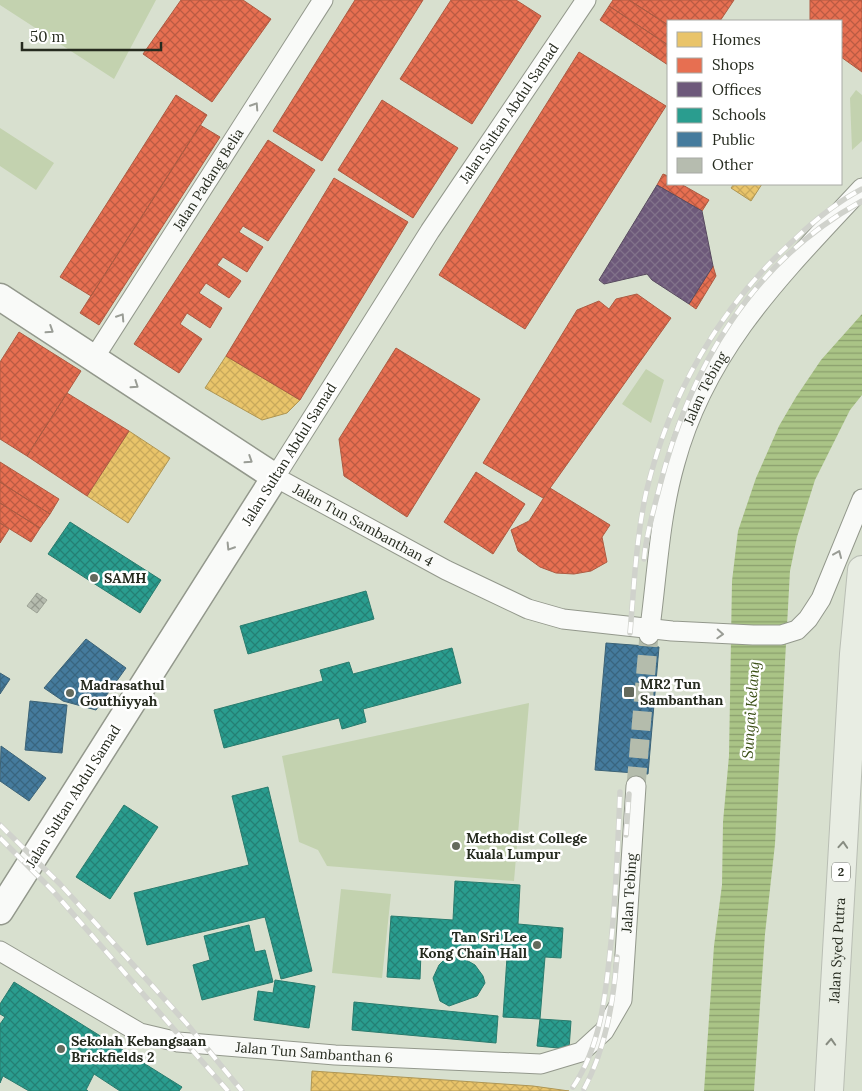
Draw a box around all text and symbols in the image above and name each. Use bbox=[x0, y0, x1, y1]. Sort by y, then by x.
scale bar bbox=[22, 20, 161, 52]
legend bbox=[667, 20, 842, 185]
text: 50 m bbox=[30, 27, 65, 46]
text: Homes bbox=[712, 30, 761, 49]
street label: Jalan Sultan Abdul Samad bbox=[455, 40, 563, 187]
text: Shops bbox=[712, 55, 754, 74]
text: Offices bbox=[712, 80, 762, 99]
one-way arrow bbox=[249, 103, 259, 112]
text: Schools bbox=[712, 105, 766, 124]
street label: Jalan Padang Belia bbox=[168, 125, 248, 235]
text: Public bbox=[712, 130, 755, 149]
text: Other bbox=[712, 155, 754, 174]
one-way arrow bbox=[114, 313, 124, 322]
one-way arrow bbox=[44, 324, 53, 333]
street label: Jalan Tebing bbox=[679, 348, 731, 428]
one-way arrow bbox=[129, 379, 138, 388]
street label: Jalan Sultan Abdul Samad bbox=[237, 379, 340, 529]
one-way arrow bbox=[243, 454, 253, 463]
street label: Jalan Tun Sambanthan 4 bbox=[289, 479, 437, 571]
one-way arrow bbox=[227, 542, 236, 551]
one-way arrow bbox=[832, 550, 843, 559]
place label: SAMH bbox=[104, 569, 147, 587]
marker: SAMH bbox=[88, 572, 100, 584]
one-way arrow bbox=[716, 628, 724, 639]
water label: Sungai Kelang bbox=[738, 661, 763, 759]
place label: MR2 Tun Sambanthan bbox=[640, 675, 724, 709]
place label: Madrasathul Gouthiyyah bbox=[80, 676, 165, 710]
marker: MR2 Tun Sambanthan bbox=[622, 685, 636, 699]
marker: Madrasathul Gouthiyyah bbox=[64, 687, 76, 699]
street label: Jalan Sultan Abdul Samad bbox=[21, 721, 124, 871]
place label: Methodist College Kuala Lumpur bbox=[466, 829, 588, 863]
marker: Methodist College Kuala Lumpur bbox=[450, 840, 462, 852]
one-way arrow bbox=[837, 841, 848, 849]
street label: Jalan Tebing bbox=[617, 852, 641, 934]
road number: 2 bbox=[832, 862, 850, 882]
street label: Jalan Syed Putra bbox=[825, 897, 849, 1005]
place label: Tan Sri Lee Kong Chain Hall bbox=[419, 928, 528, 962]
marker: Tan Sri Lee Kong Chain Hall bbox=[531, 939, 543, 951]
place label: Sekolah Kebangsaan Brickfields 2 bbox=[71, 1032, 206, 1066]
street label: Jalan Tun Sambanthan 6 bbox=[234, 1038, 393, 1067]
one-way arrow bbox=[826, 1038, 837, 1046]
marker: Sekolah Kebangsaan Brickfields 2 bbox=[55, 1043, 67, 1055]

